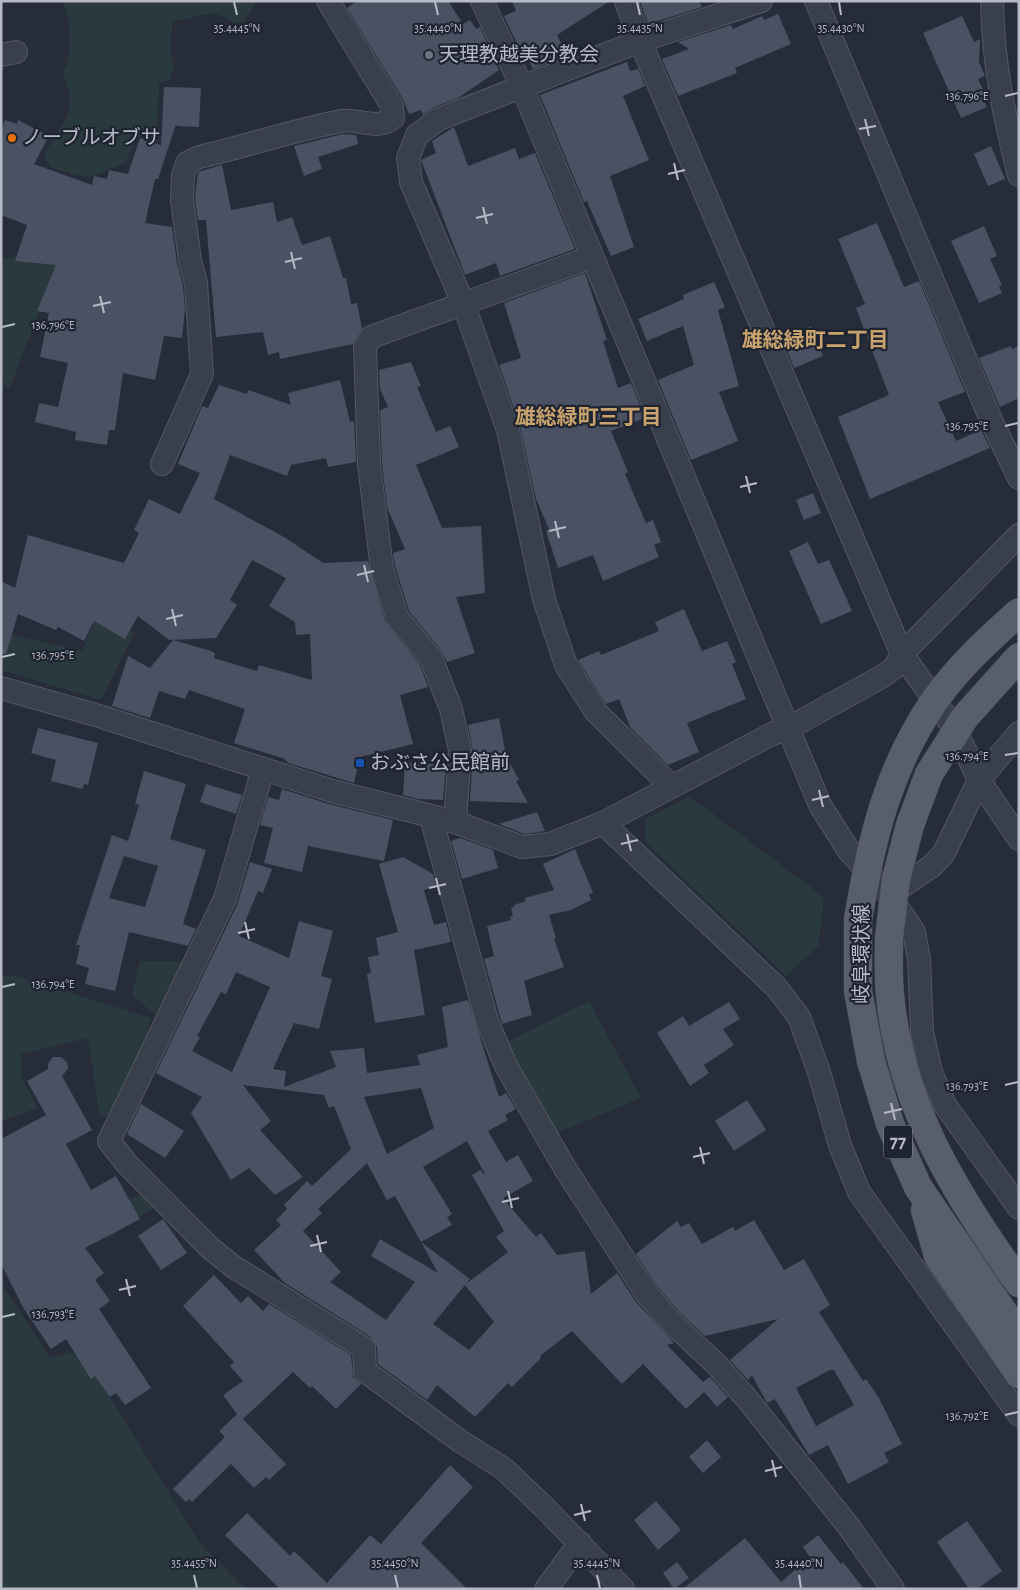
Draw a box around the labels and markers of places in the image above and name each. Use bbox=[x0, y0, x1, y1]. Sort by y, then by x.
place label: 天理教越美分教会 bbox=[439, 43, 599, 65]
marker: 天理教越美分教会 bbox=[423, 49, 435, 61]
place label: ノーブルオブサ bbox=[22, 126, 161, 148]
marker: ノーブルオブサ bbox=[6, 132, 18, 144]
place label: おぶさ公民館前 bbox=[370, 752, 510, 773]
marker: おぶさ公民館前 bbox=[354, 757, 366, 769]

